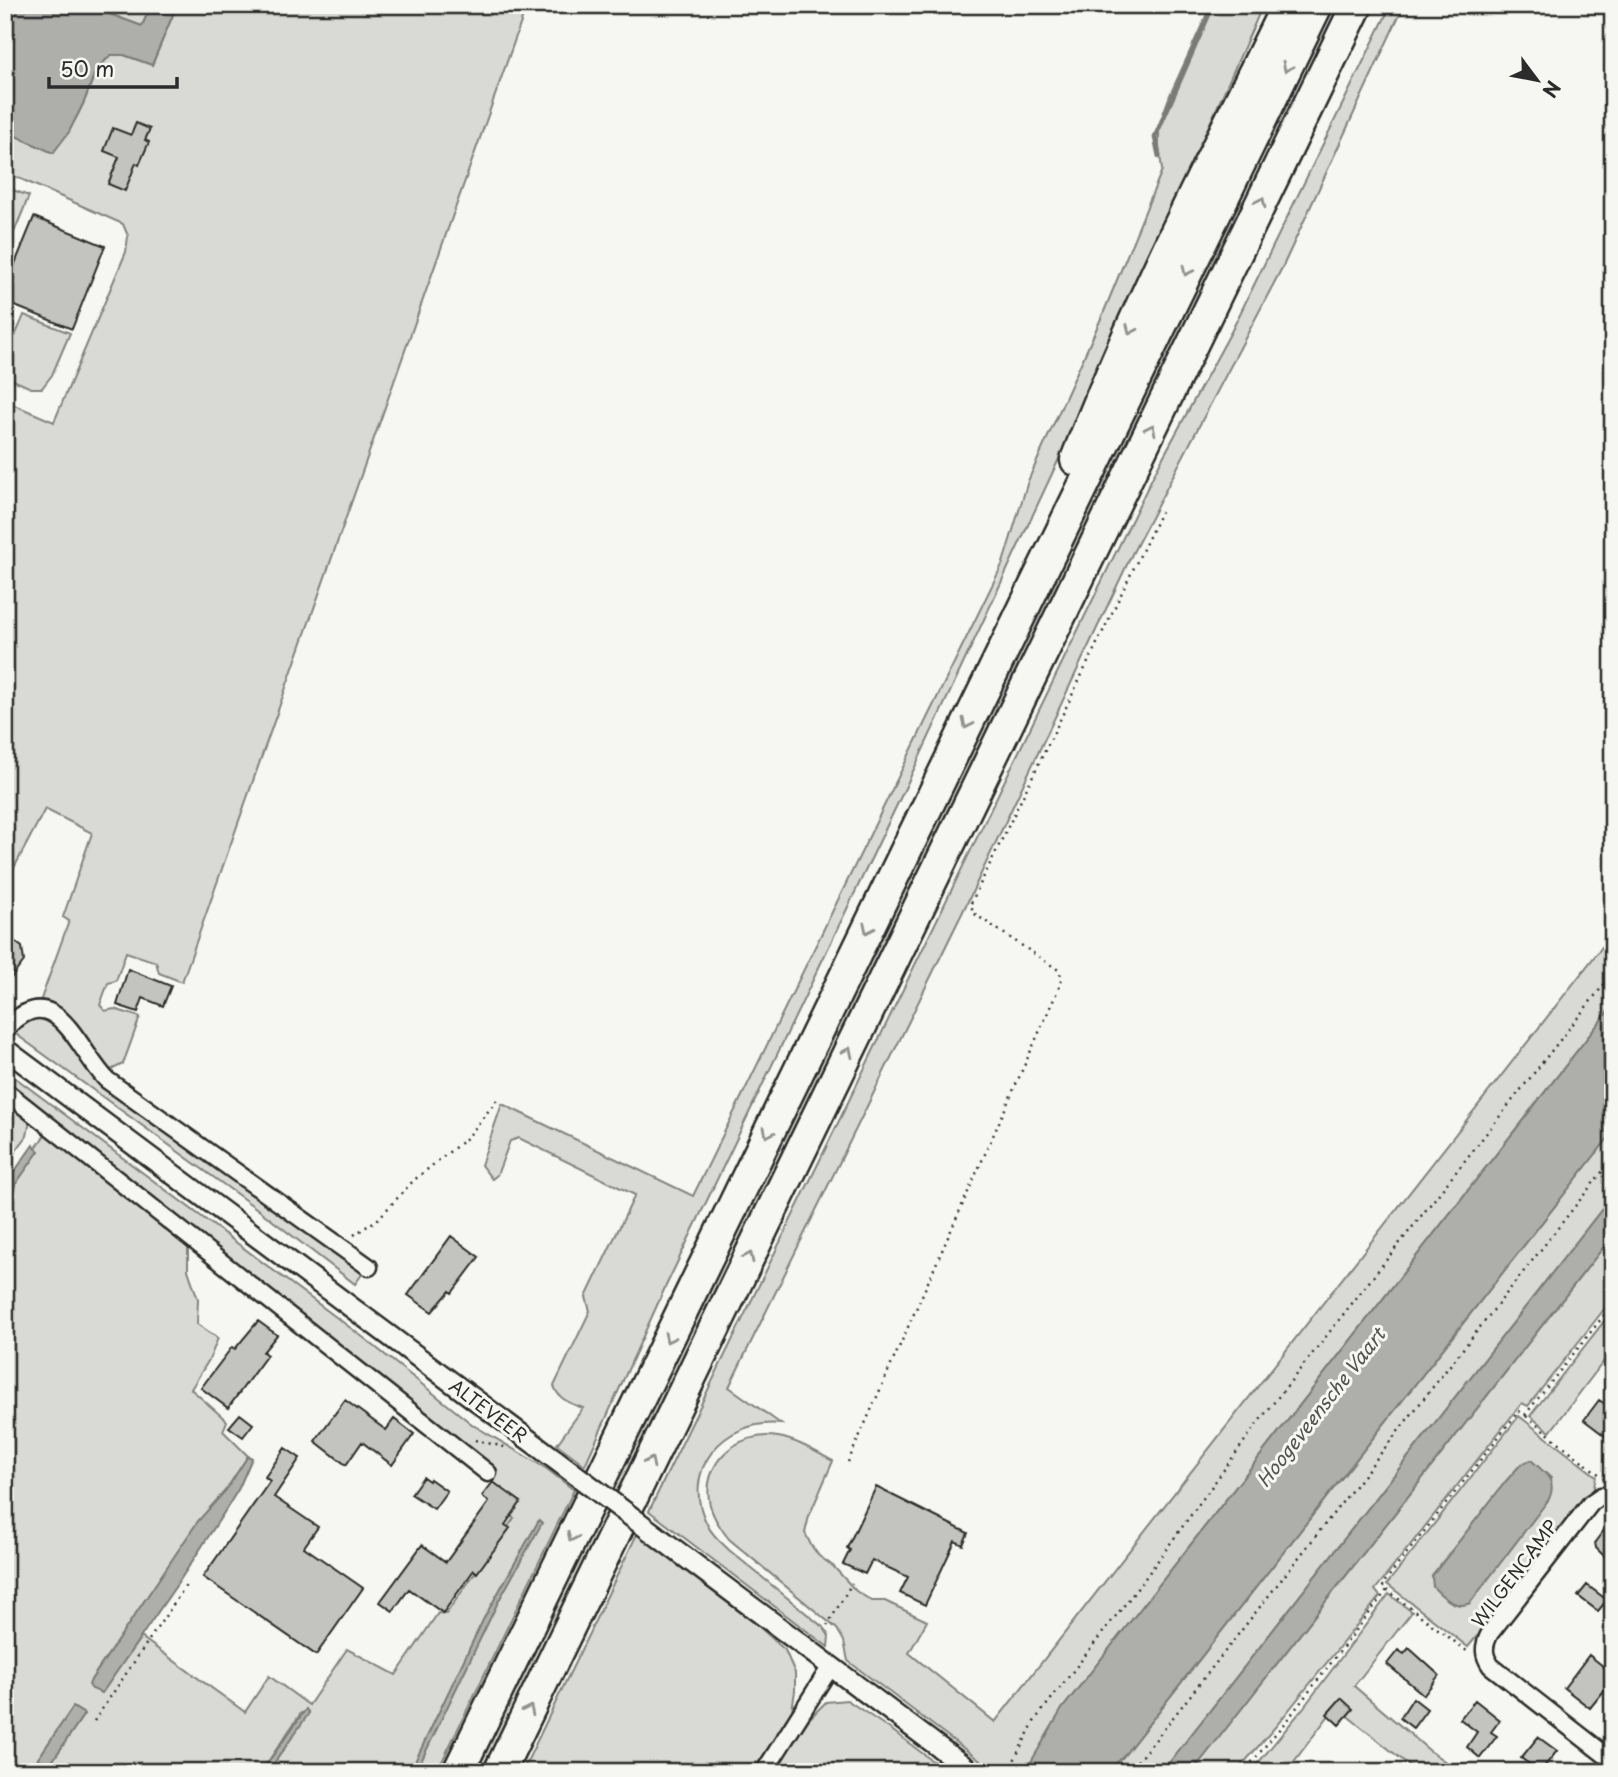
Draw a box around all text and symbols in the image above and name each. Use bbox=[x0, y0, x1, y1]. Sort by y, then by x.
scale bar bbox=[49, 46, 177, 90]
north arrow bbox=[1502, 46, 1572, 116]
text: 50 m bbox=[60, 52, 114, 84]
one-way arrow bbox=[1281, 60, 1295, 72]
text: N bbox=[1536, 76, 1568, 103]
one-way arrow bbox=[1253, 197, 1267, 210]
one-way arrow bbox=[1182, 264, 1196, 276]
one-way arrow bbox=[1126, 323, 1140, 335]
one-way arrow bbox=[1143, 424, 1157, 436]
one-way arrow bbox=[961, 717, 975, 729]
one-way arrow bbox=[862, 921, 876, 934]
one-way arrow bbox=[840, 1047, 854, 1059]
one-way arrow bbox=[763, 1126, 777, 1138]
one-way arrow bbox=[741, 1252, 755, 1264]
water label: Hoogeveensche Vaart bbox=[1249, 1320, 1392, 1492]
one-way arrow bbox=[663, 1331, 677, 1343]
street label: ALTEVEER bbox=[444, 1372, 534, 1448]
one-way arrow bbox=[641, 1457, 655, 1469]
street label: WILGENCAMP bbox=[1464, 1513, 1564, 1633]
one-way arrow bbox=[567, 1530, 581, 1542]
one-way arrow bbox=[521, 1705, 535, 1717]

